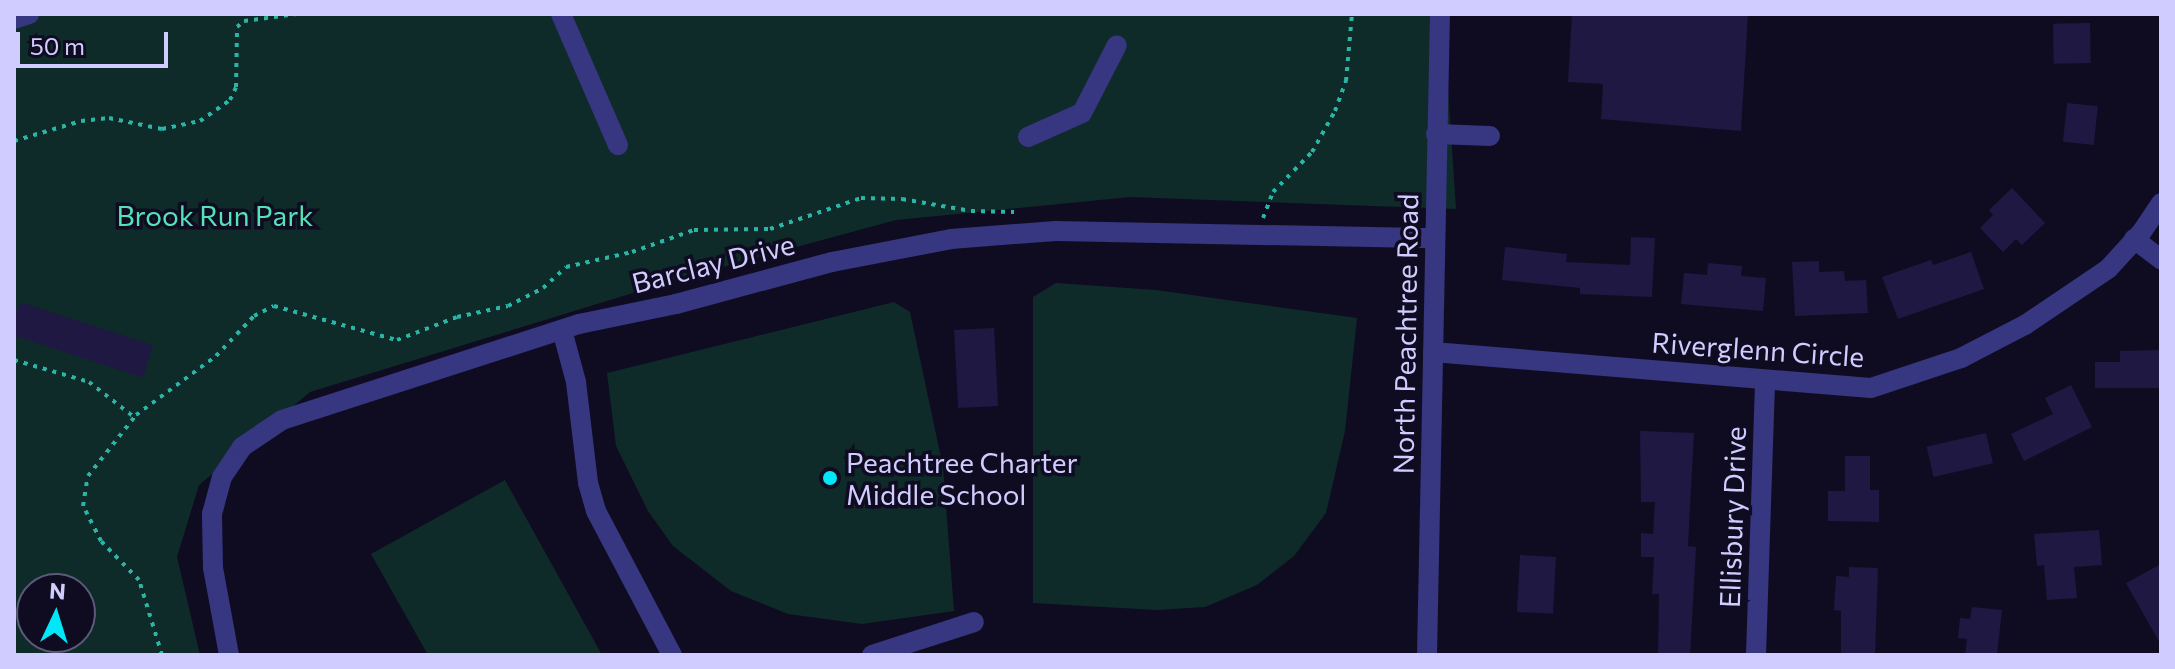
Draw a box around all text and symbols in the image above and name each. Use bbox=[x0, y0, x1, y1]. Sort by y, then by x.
scale bar bbox=[20, 16, 172, 66]
text: 50 m bbox=[30, 31, 85, 60]
street label: North Peachtree Road bbox=[1386, 193, 1424, 475]
park label: Brook Run Park bbox=[116, 198, 314, 232]
street label: Barclay Drive bbox=[628, 227, 798, 299]
street label: Riverglenn Circle bbox=[1651, 325, 1865, 373]
street label: Ellisbury Drive bbox=[1712, 426, 1752, 608]
place label: Peachtree Charter Middle School bbox=[846, 445, 1078, 511]
marker: Peachtree Charter Middle School bbox=[821, 469, 839, 487]
north arrow bbox=[16, 573, 96, 653]
text: N bbox=[48, 577, 67, 605]

